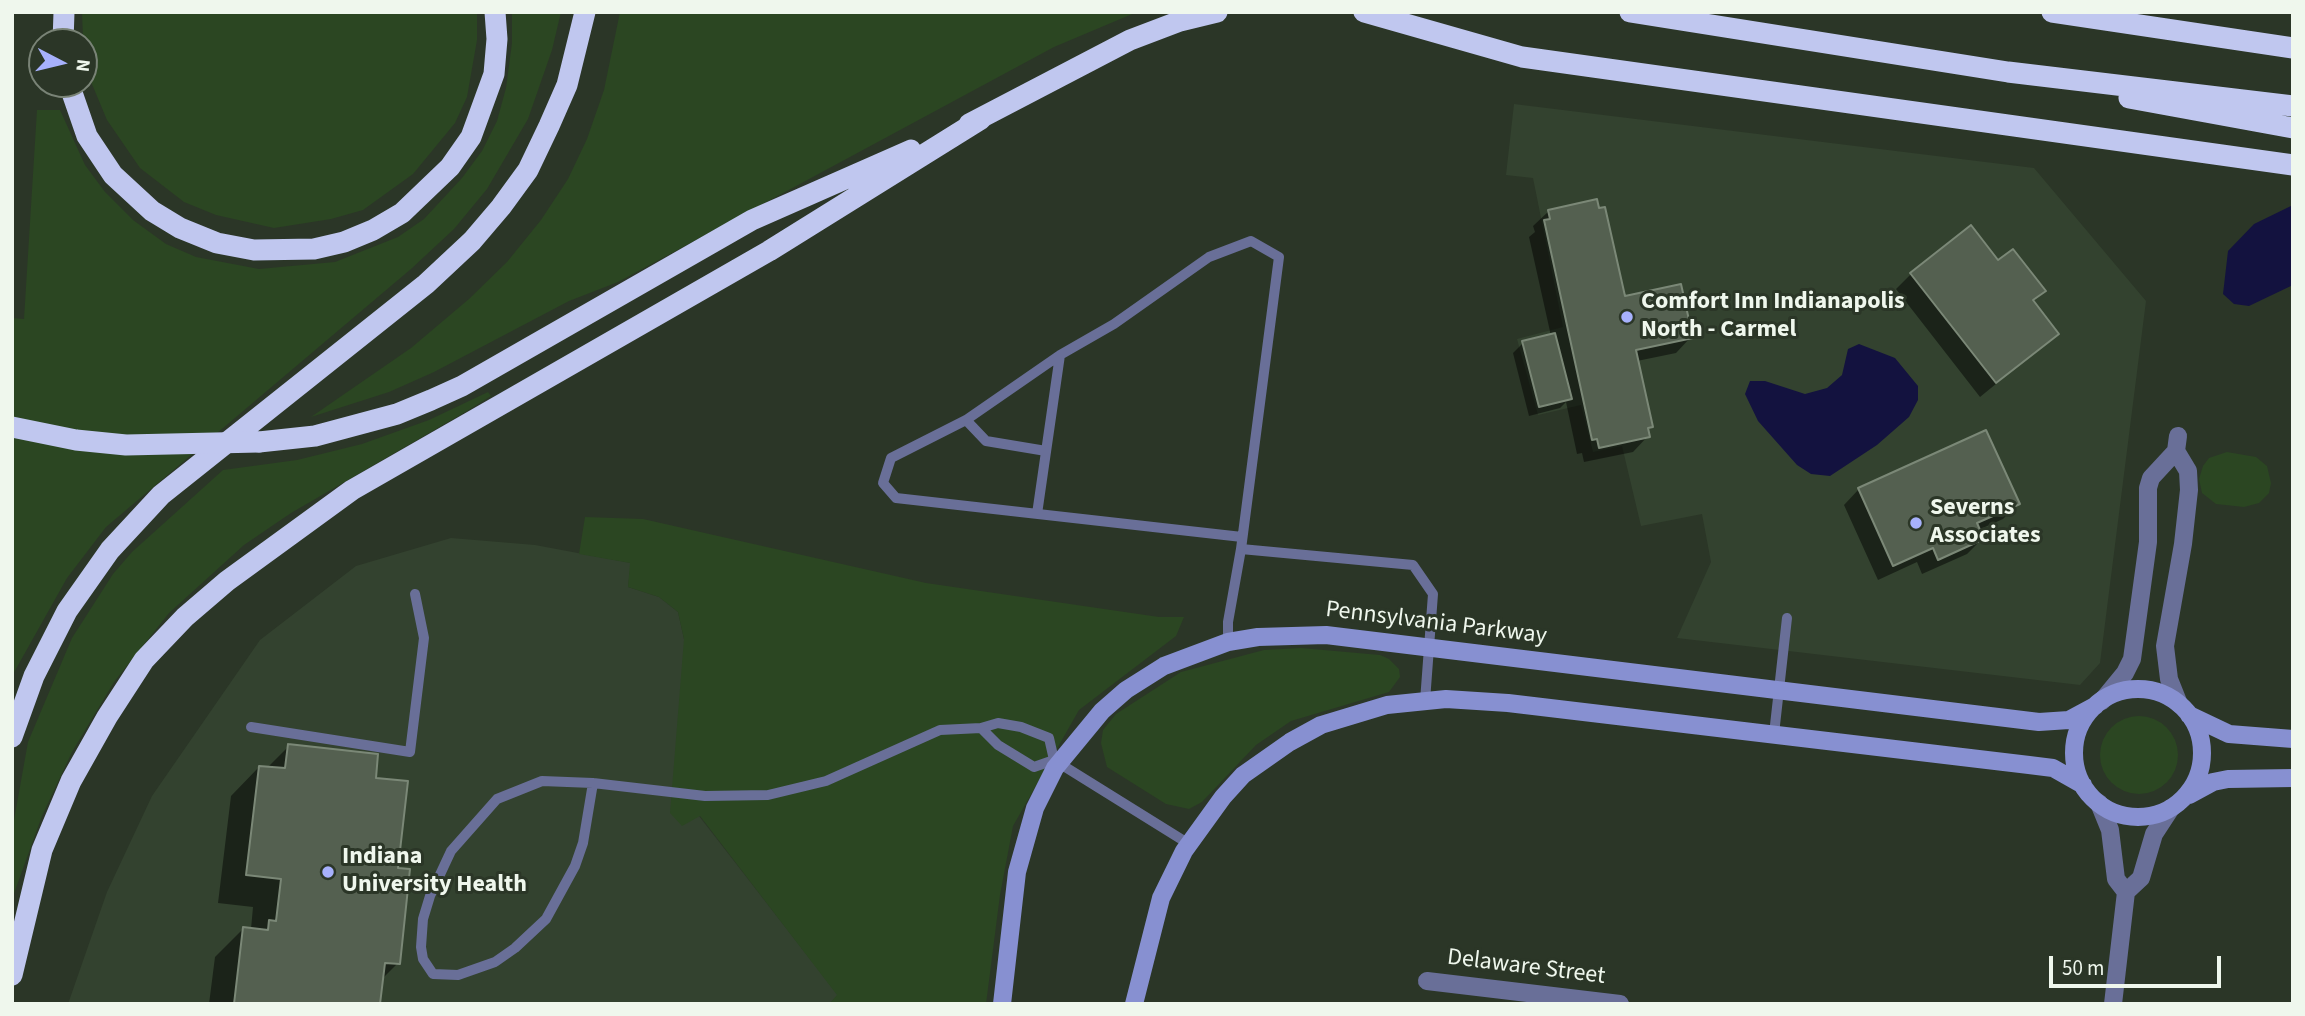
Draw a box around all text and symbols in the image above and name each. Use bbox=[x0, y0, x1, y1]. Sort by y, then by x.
north arrow bbox=[28, 28, 98, 98]
text: N bbox=[68, 57, 97, 73]
place label: Comfort Inn Indianapolis North - Carmel bbox=[1641, 289, 1905, 345]
marker: Comfort Inn Indianapolis North - Carmel bbox=[1619, 309, 1635, 325]
place label: Severns Associates bbox=[1930, 495, 2041, 551]
marker: Severns Associates bbox=[1908, 515, 1924, 531]
street label: Pennsylvania Parkway bbox=[1324, 596, 1548, 652]
place label: Indiana University Health bbox=[342, 844, 527, 900]
marker: Indiana University Health bbox=[320, 864, 336, 880]
scale bar bbox=[2053, 942, 2224, 986]
street label: Delaware Street bbox=[1445, 944, 1607, 992]
text: 50 m bbox=[2062, 953, 2104, 983]

